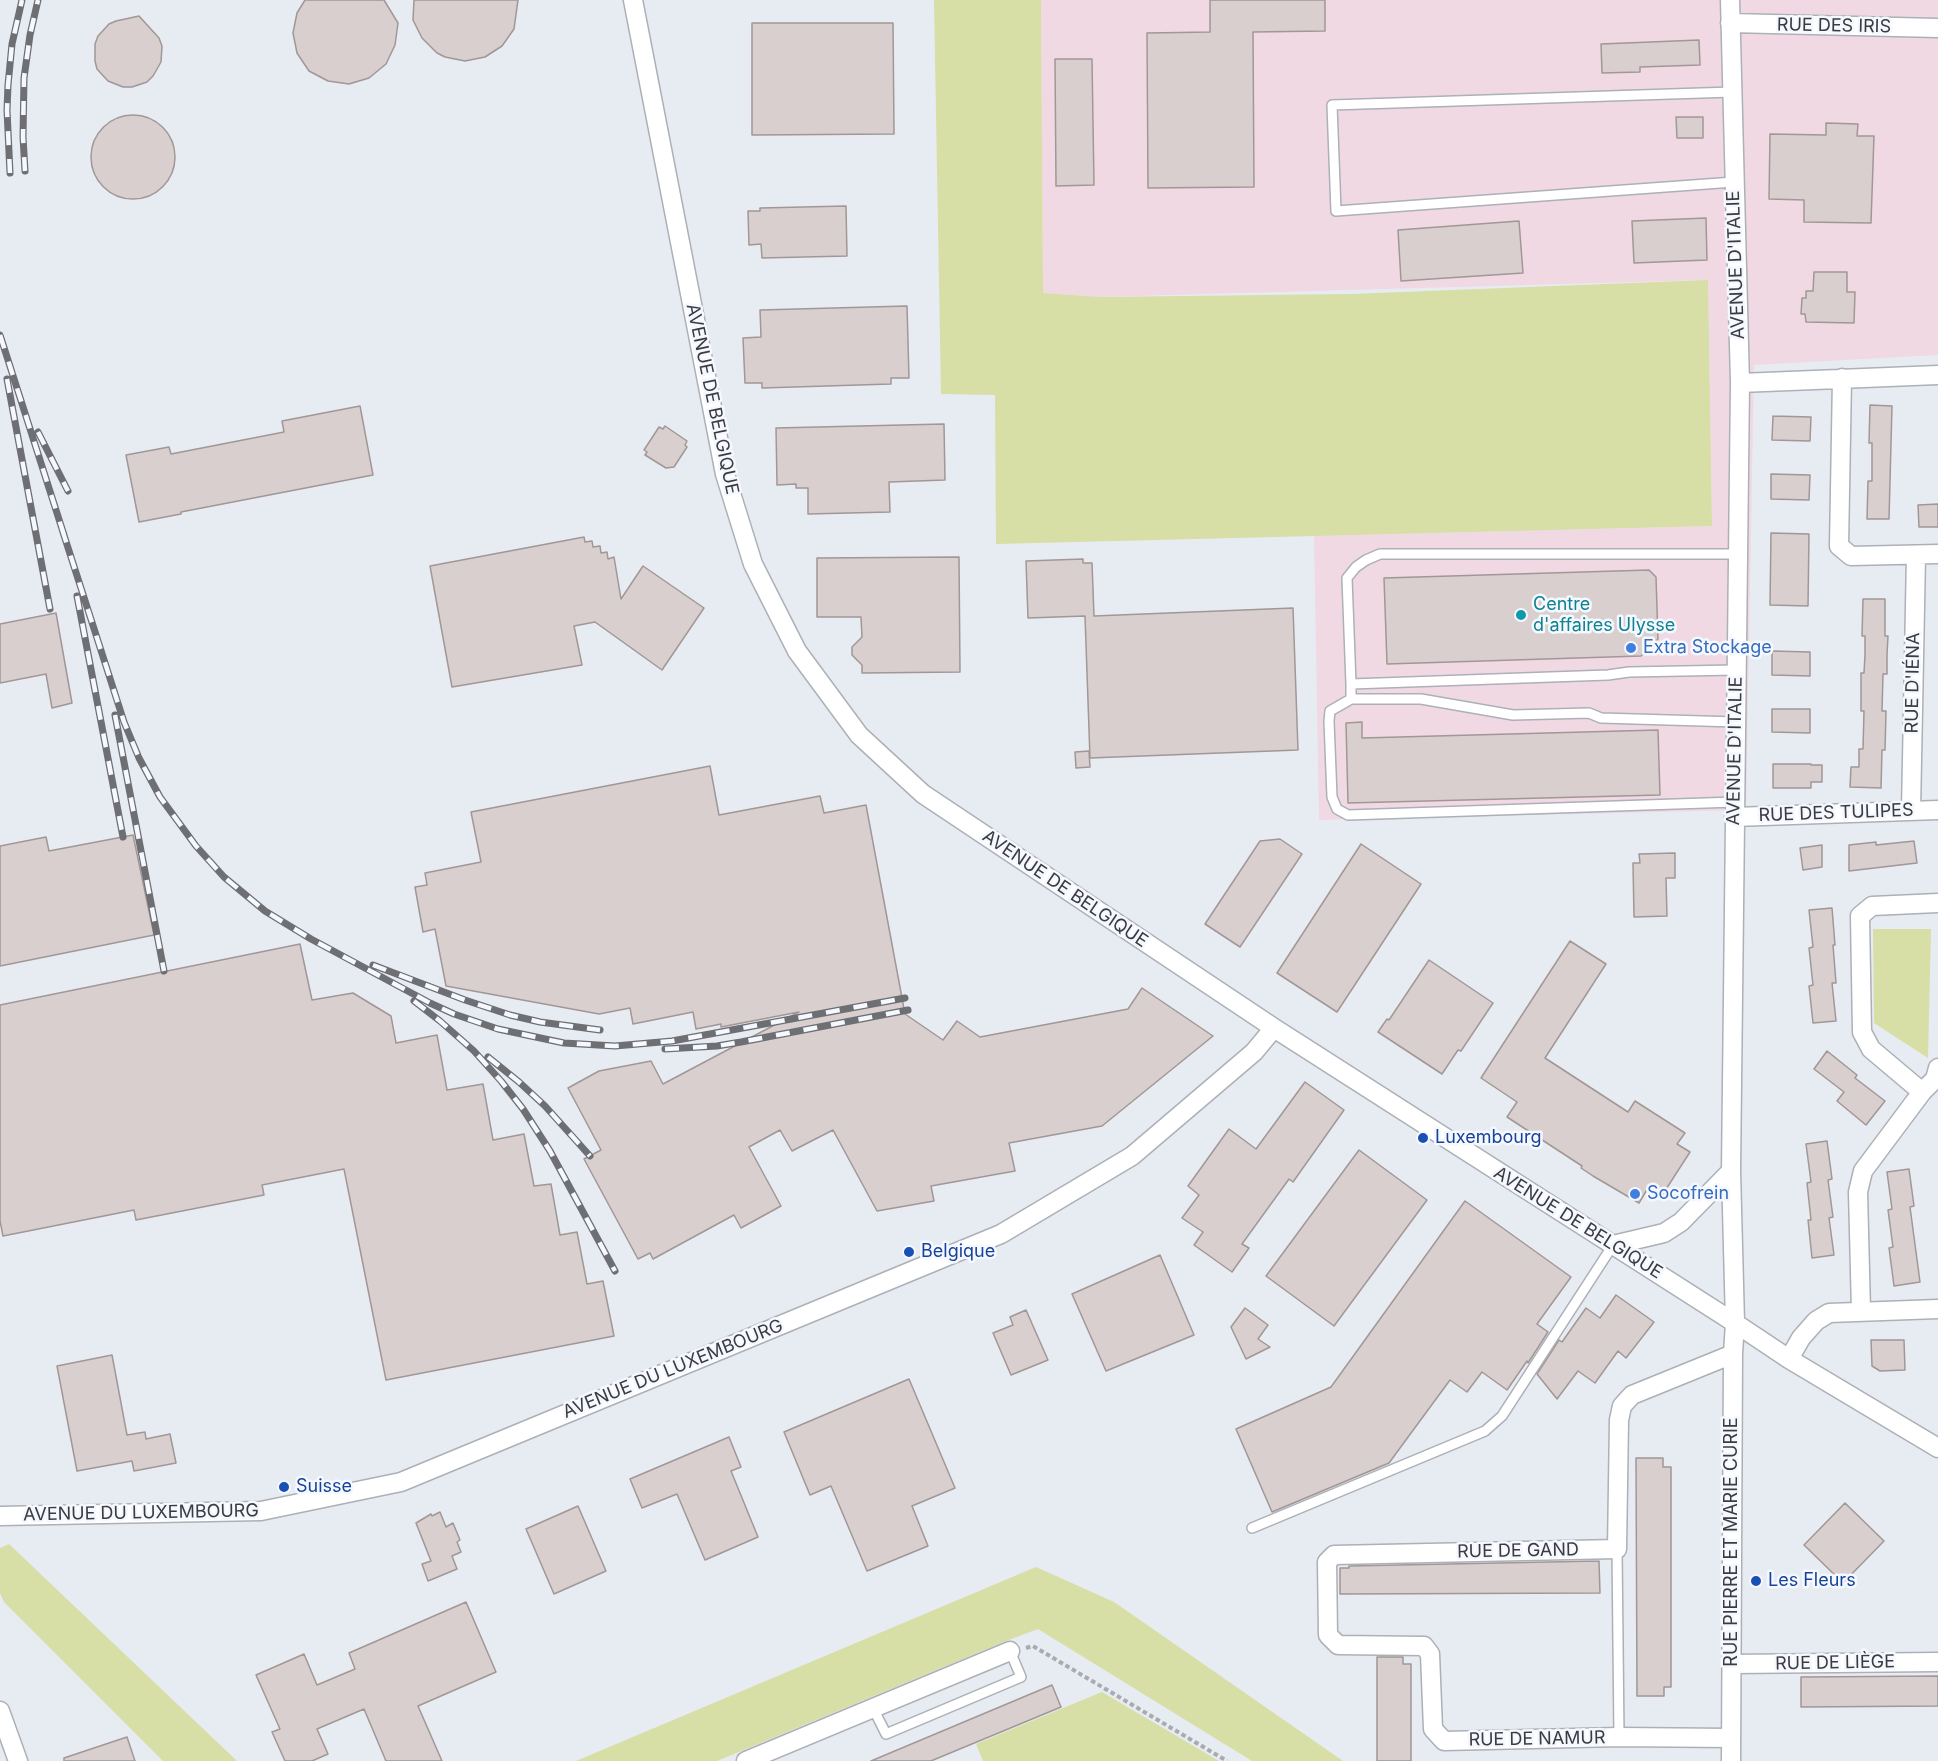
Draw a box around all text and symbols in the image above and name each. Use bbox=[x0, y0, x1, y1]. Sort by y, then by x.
street label: RUE DES IRIS bbox=[1777, 14, 1891, 38]
street label: AVENUE D'ITALIE bbox=[1723, 190, 1749, 340]
street label: AVENUE DE BELGIQUE bbox=[681, 302, 743, 496]
place label: Centre d'affaires Ulysse bbox=[1533, 594, 1675, 636]
marker: Centre d'affaires Ulysse bbox=[1514, 608, 1528, 622]
street label: RUE D'IÉNA bbox=[1901, 632, 1925, 734]
place label: Extra Stockage bbox=[1643, 637, 1772, 659]
marker: Extra Stockage bbox=[1624, 641, 1638, 655]
street label: AVENUE D'ITALIE bbox=[1723, 676, 1747, 826]
street label: RUE DES TULIPES bbox=[1758, 799, 1914, 827]
street label: AVENUE DE BELGIQUE bbox=[978, 826, 1152, 952]
place label: Luxembourg bbox=[1435, 1127, 1541, 1149]
marker: Luxembourg bbox=[1416, 1131, 1430, 1145]
street label: AVENUE DE BELGIQUE bbox=[1490, 1162, 1666, 1284]
place label: Socofrein bbox=[1647, 1183, 1729, 1205]
marker: Socofrein bbox=[1628, 1187, 1642, 1201]
place label: Belgique bbox=[921, 1241, 995, 1263]
marker: Belgique bbox=[902, 1245, 916, 1259]
street label: AVENUE DU LUXEMBOURG bbox=[560, 1315, 786, 1423]
street label: RUE PIERRE ET MARIE CURIE bbox=[1721, 1417, 1743, 1667]
place label: Suisse bbox=[296, 1476, 352, 1498]
marker: Suisse bbox=[277, 1480, 291, 1494]
street label: AVENUE DU LUXEMBOURG bbox=[23, 1500, 259, 1526]
street label: RUE DE GAND bbox=[1457, 1539, 1579, 1563]
place label: Les Fleurs bbox=[1768, 1570, 1856, 1592]
marker: Les Fleurs bbox=[1749, 1574, 1763, 1588]
street label: RUE DE LIÈGE bbox=[1775, 1651, 1895, 1675]
street label: RUE DE NAMUR bbox=[1468, 1727, 1606, 1751]

